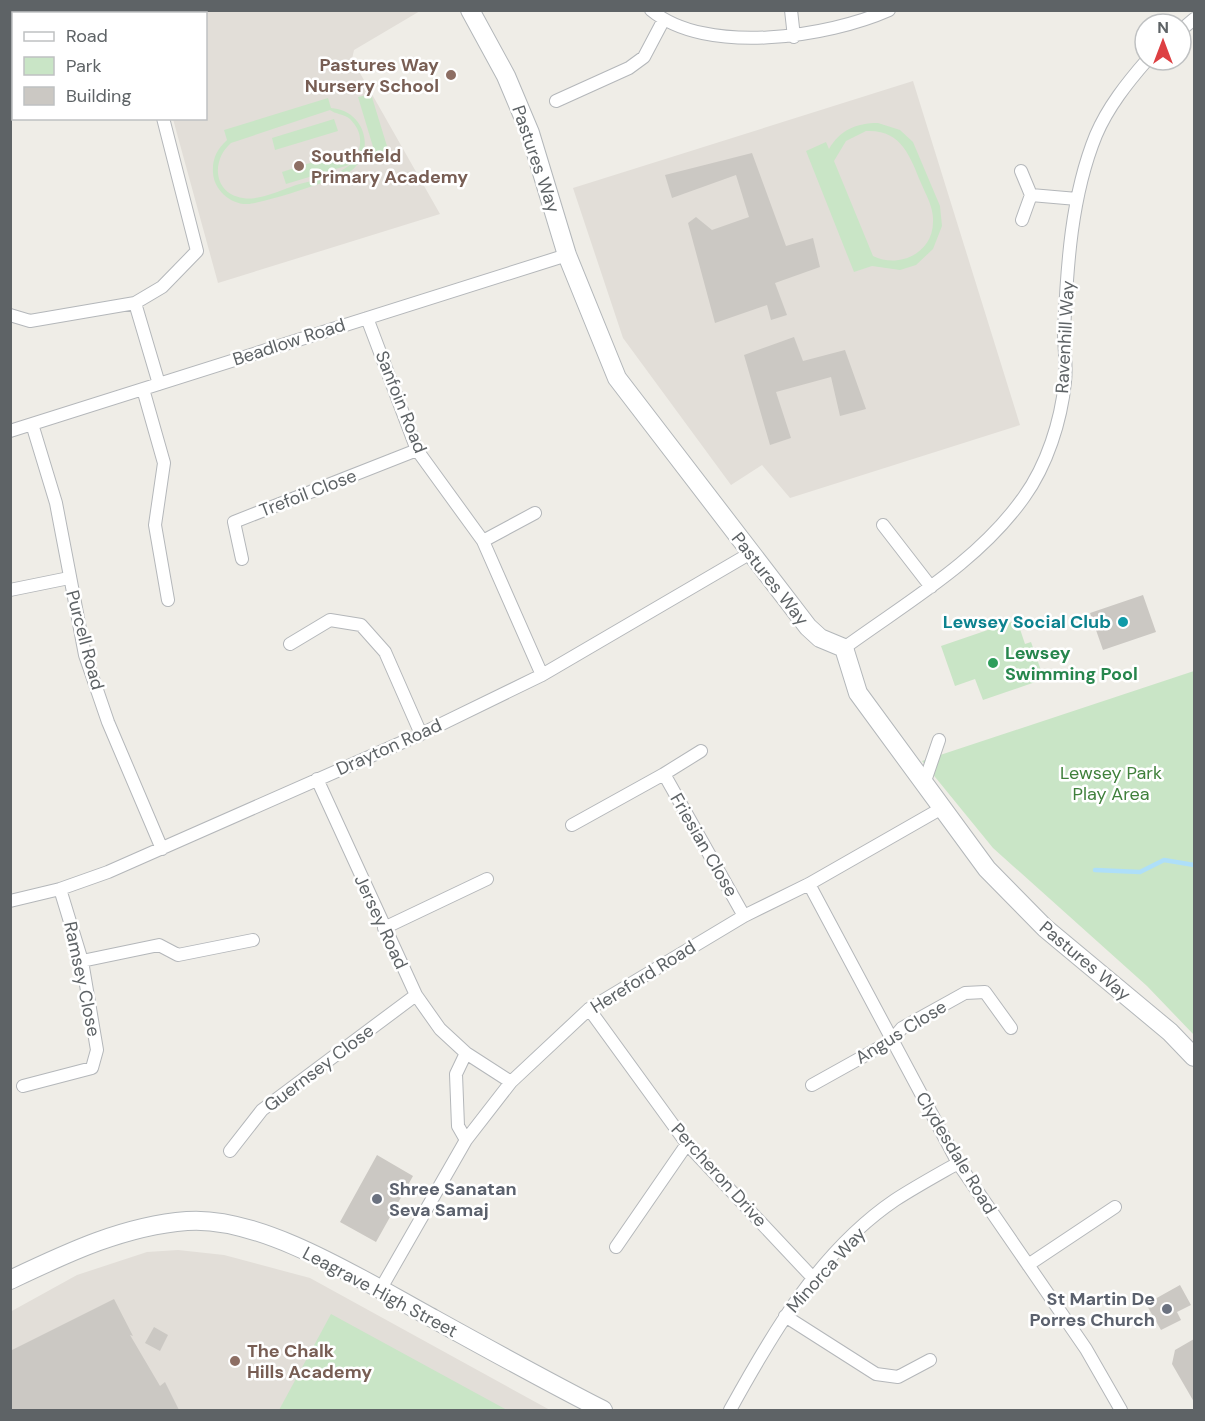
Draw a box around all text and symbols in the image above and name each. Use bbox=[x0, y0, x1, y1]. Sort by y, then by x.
legend bbox=[12, 12, 207, 120]
north arrow bbox=[1133, 12, 1193, 72]
text: N bbox=[1157, 17, 1169, 38]
text: Road bbox=[66, 24, 108, 48]
place label: Pastures Way Nursery School bbox=[305, 53, 439, 98]
text: Park bbox=[66, 54, 102, 78]
marker: Pastures Way Nursery School bbox=[444, 68, 458, 82]
text: Building bbox=[66, 84, 131, 108]
street label: Pastures Way bbox=[506, 102, 566, 216]
place label: Southfield Primary Academy bbox=[311, 144, 468, 189]
marker: Southfield Primary Academy bbox=[292, 159, 306, 173]
street label: Ravenhill Way bbox=[1050, 280, 1080, 394]
street label: Beadlow Road bbox=[230, 313, 348, 371]
street label: Sanfoin Road bbox=[370, 347, 432, 457]
street label: Trefoil Close bbox=[256, 464, 360, 522]
street label: Pastures Way bbox=[726, 527, 814, 631]
street label: Purcell Road bbox=[60, 587, 110, 693]
place label: Lewsey Social Club bbox=[943, 610, 1111, 634]
marker: Lewsey Social Club bbox=[1116, 615, 1130, 629]
place label: Lewsey Swimming Pool bbox=[1005, 641, 1138, 686]
marker: Lewsey Swimming Pool bbox=[986, 656, 1000, 670]
street label: Drayton Road bbox=[332, 713, 446, 781]
park label: Lewsey Park Play Area bbox=[1060, 761, 1162, 806]
street label: Friesian Close bbox=[665, 789, 743, 901]
street label: Jersey Road bbox=[349, 871, 413, 973]
street label: Pastures Way bbox=[1034, 916, 1136, 1006]
street label: Ramsey Close bbox=[58, 919, 106, 1039]
street label: Hereford Road bbox=[586, 935, 700, 1019]
street label: Angus Close bbox=[851, 994, 951, 1070]
street label: Guernsey Close bbox=[259, 1019, 379, 1117]
street label: Clydesdale Road bbox=[910, 1087, 1002, 1219]
street label: Percheron Drive bbox=[666, 1118, 772, 1232]
place label: Shree Sanatan Seva Samaj bbox=[389, 1177, 517, 1222]
marker: Shree Sanatan Seva Samaj bbox=[370, 1192, 384, 1206]
street label: Minorca Way bbox=[781, 1222, 871, 1318]
street label: Leagrave High Street bbox=[298, 1241, 462, 1343]
place label: St Martin De Porres Church bbox=[1029, 1287, 1155, 1332]
marker: St Martin De Porres Church bbox=[1160, 1302, 1174, 1316]
place label: The Chalk Hills Academy bbox=[247, 1339, 372, 1384]
marker: The Chalk Hills Academy bbox=[228, 1354, 242, 1368]

